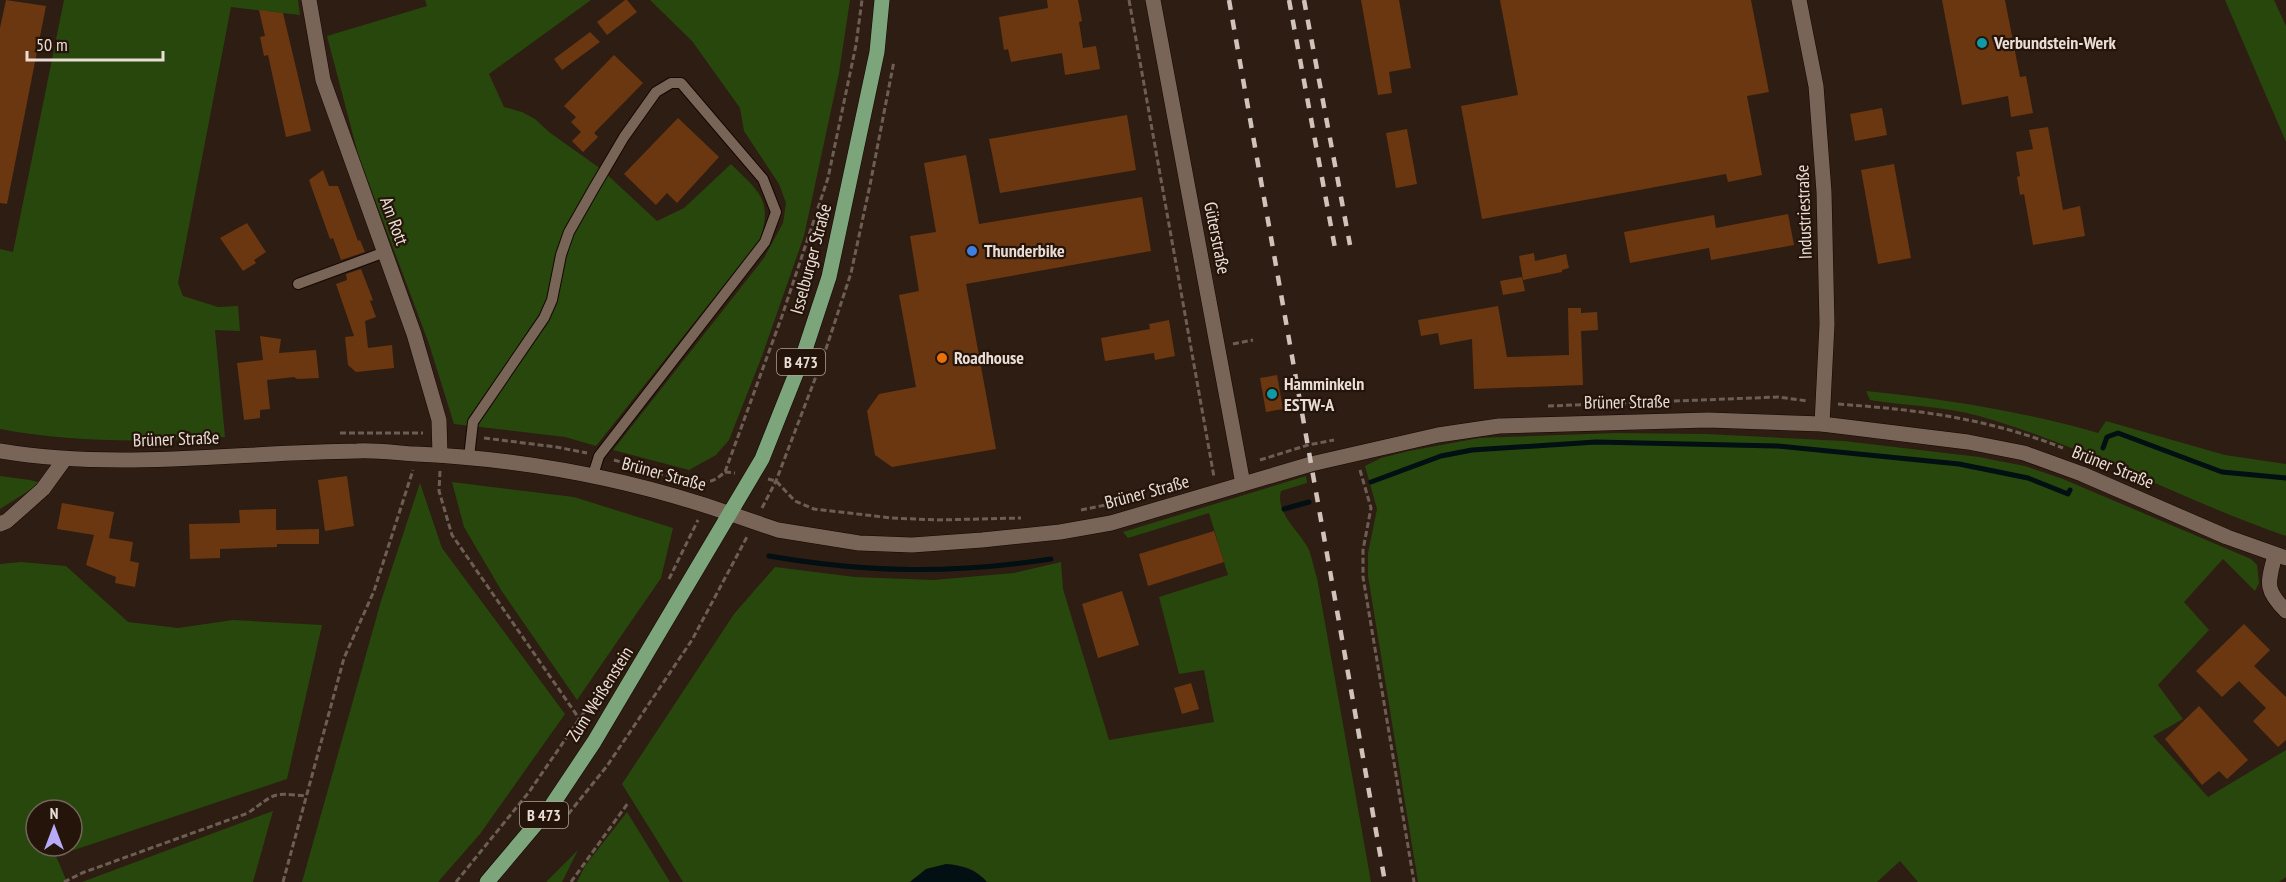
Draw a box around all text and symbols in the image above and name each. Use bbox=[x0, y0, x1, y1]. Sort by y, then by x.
scale bar bbox=[27, 24, 164, 62]
place label: Verbundstein-Werk bbox=[1993, 31, 2116, 54]
text: 50 m bbox=[36, 33, 68, 56]
marker: Verbundstein-Werk bbox=[1975, 36, 1989, 50]
street label: Industriestraße bbox=[1790, 164, 1817, 260]
street label: Am Rott bbox=[375, 194, 414, 248]
street label: Güterstraße bbox=[1199, 200, 1236, 276]
street label: Isselburger Straße bbox=[785, 201, 836, 317]
place label: Thunderbike bbox=[984, 239, 1065, 262]
marker: Thunderbike bbox=[965, 244, 979, 258]
place label: Roadhouse bbox=[954, 346, 1024, 369]
road number: B 473 bbox=[777, 349, 825, 375]
marker: Roadhouse bbox=[935, 351, 949, 365]
place label: Hamminkeln ESTW-A bbox=[1284, 372, 1364, 416]
marker: Hamminkeln ESTW-A bbox=[1265, 387, 1279, 401]
street label: Brüner Straße bbox=[1584, 389, 1670, 414]
street label: Brüner Straße bbox=[132, 426, 220, 451]
street label: Brüner Straße bbox=[2069, 440, 2158, 493]
street label: Brüner Straße bbox=[619, 451, 709, 496]
street label: Brüner Straße bbox=[1102, 469, 1192, 514]
street label: Zum Weißenstein bbox=[561, 642, 638, 746]
north arrow bbox=[24, 798, 84, 858]
road number: B 473 bbox=[520, 802, 568, 828]
text: N bbox=[50, 803, 58, 823]

